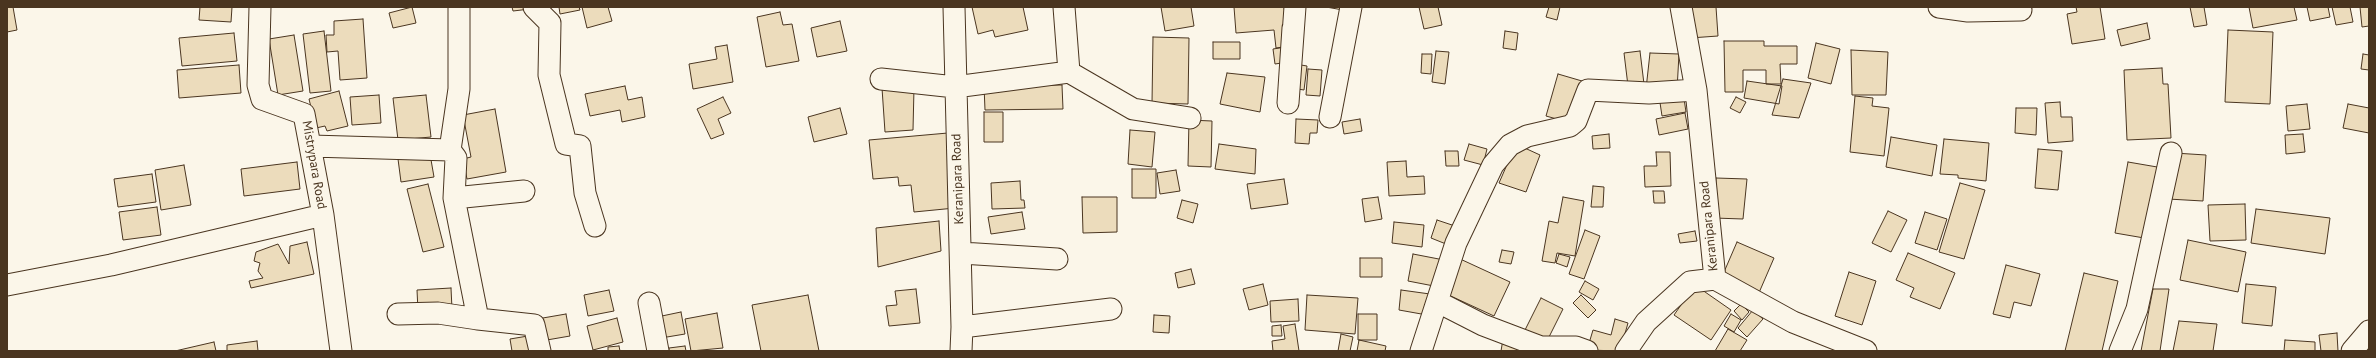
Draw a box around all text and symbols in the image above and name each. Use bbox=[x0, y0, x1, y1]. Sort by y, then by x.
street label: Mistrypara Road bbox=[299, 120, 329, 210]
street label: Keranipara Road bbox=[949, 133, 967, 225]
street label: Keranipara Road bbox=[1697, 180, 1721, 272]

